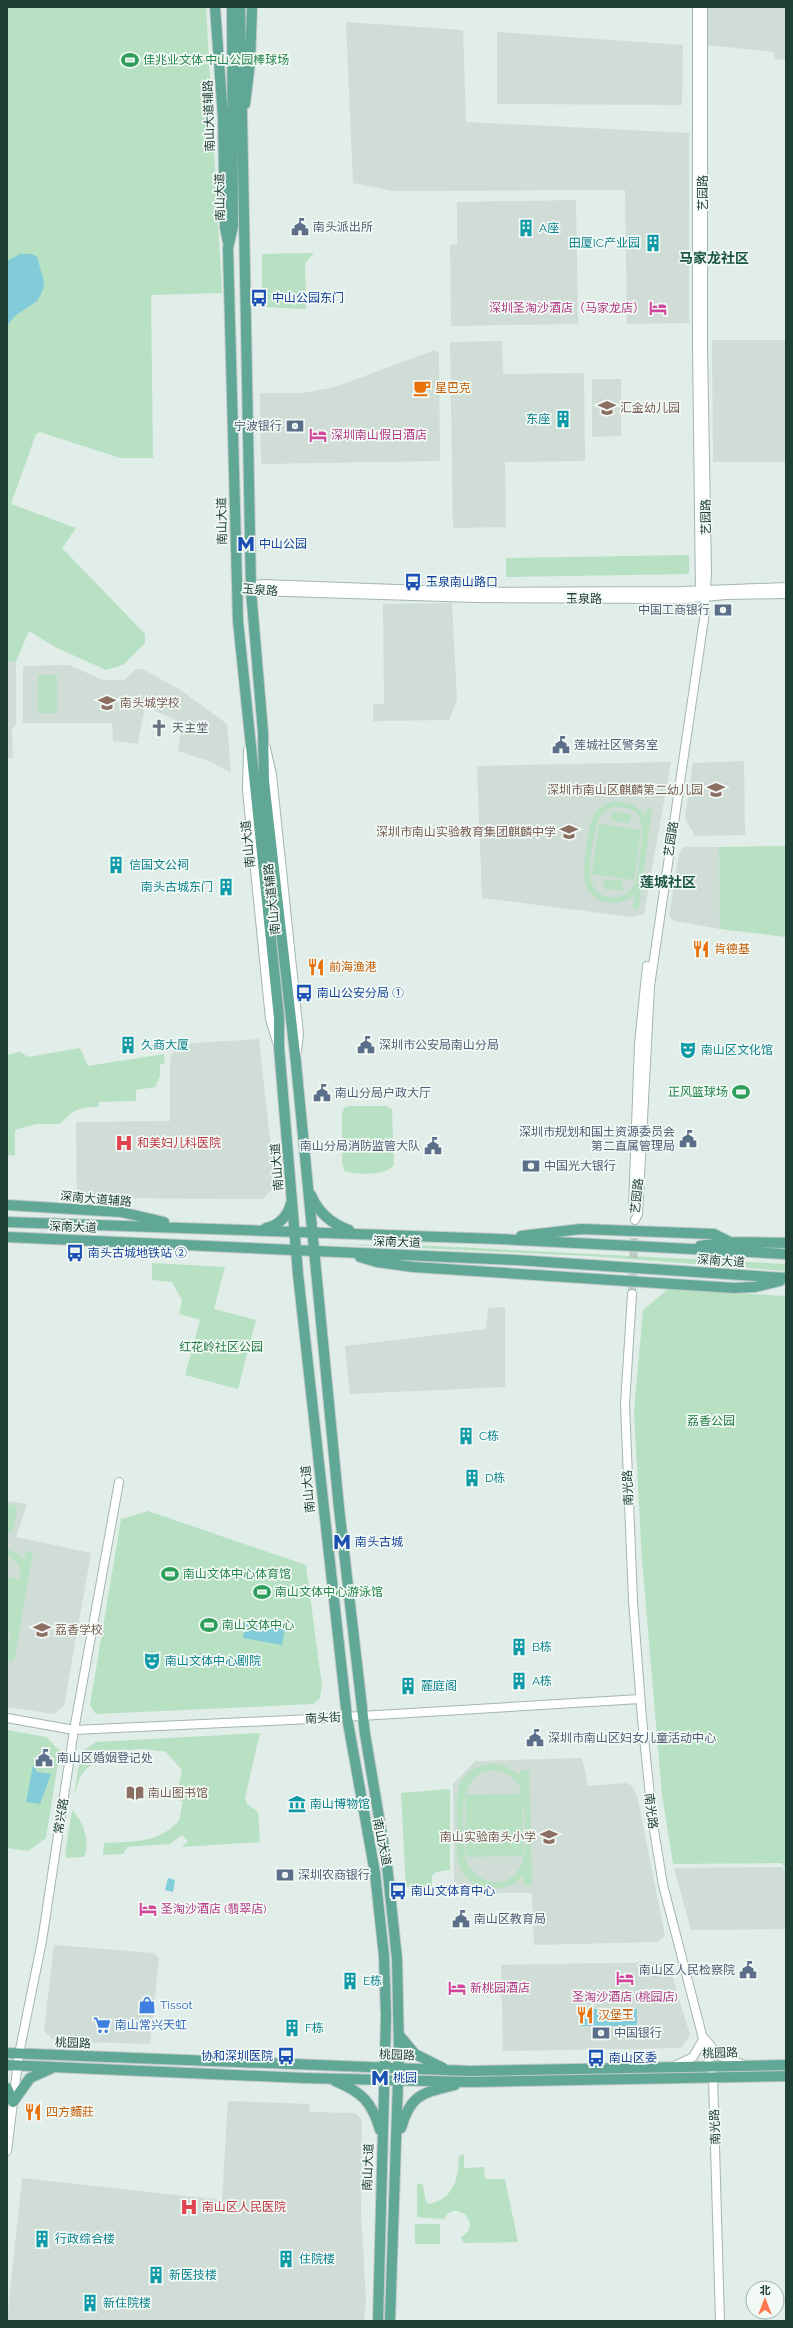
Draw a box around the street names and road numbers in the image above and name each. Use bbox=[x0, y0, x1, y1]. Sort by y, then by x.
street label: 南山大道辅路 bbox=[201, 80, 217, 152]
street label: 南山大道 bbox=[213, 173, 227, 221]
street label: 艺园路 bbox=[696, 175, 710, 211]
street label: 南山大道 bbox=[215, 497, 229, 545]
street label: 艺园路 bbox=[699, 499, 713, 535]
street label: 玉泉路 bbox=[241, 581, 279, 599]
street label: 玉泉路 bbox=[566, 592, 602, 606]
street label: 南山大道 bbox=[239, 819, 257, 869]
street label: 艺园路 bbox=[661, 820, 681, 858]
street label: 南山大道辅路 bbox=[261, 862, 283, 936]
street label: 南山大道 bbox=[268, 1142, 286, 1192]
street label: 艺园路 bbox=[628, 1177, 646, 1215]
street label: 深南大道辅路 bbox=[60, 1189, 132, 1209]
street label: 深南大道 bbox=[49, 1219, 97, 1235]
street label: 深南大道 bbox=[373, 1234, 421, 1250]
street label: 深南大道 bbox=[697, 1252, 745, 1270]
street label: 南山大道 bbox=[299, 1464, 317, 1514]
street label: 南光路 bbox=[620, 1470, 636, 1506]
street label: 南头街 bbox=[305, 1710, 341, 1726]
street label: 南光路 bbox=[642, 1792, 660, 1830]
street label: 常兴路 bbox=[51, 1797, 71, 1835]
street label: 南山大道 bbox=[370, 1817, 394, 1867]
street label: 桃园路 bbox=[55, 2035, 91, 2051]
street label: 桃园路 bbox=[702, 2045, 738, 2061]
street label: 桃园路 bbox=[379, 2047, 415, 2063]
street label: 南光路 bbox=[707, 2109, 723, 2145]
street label: 南山大道 bbox=[360, 2143, 376, 2191]

